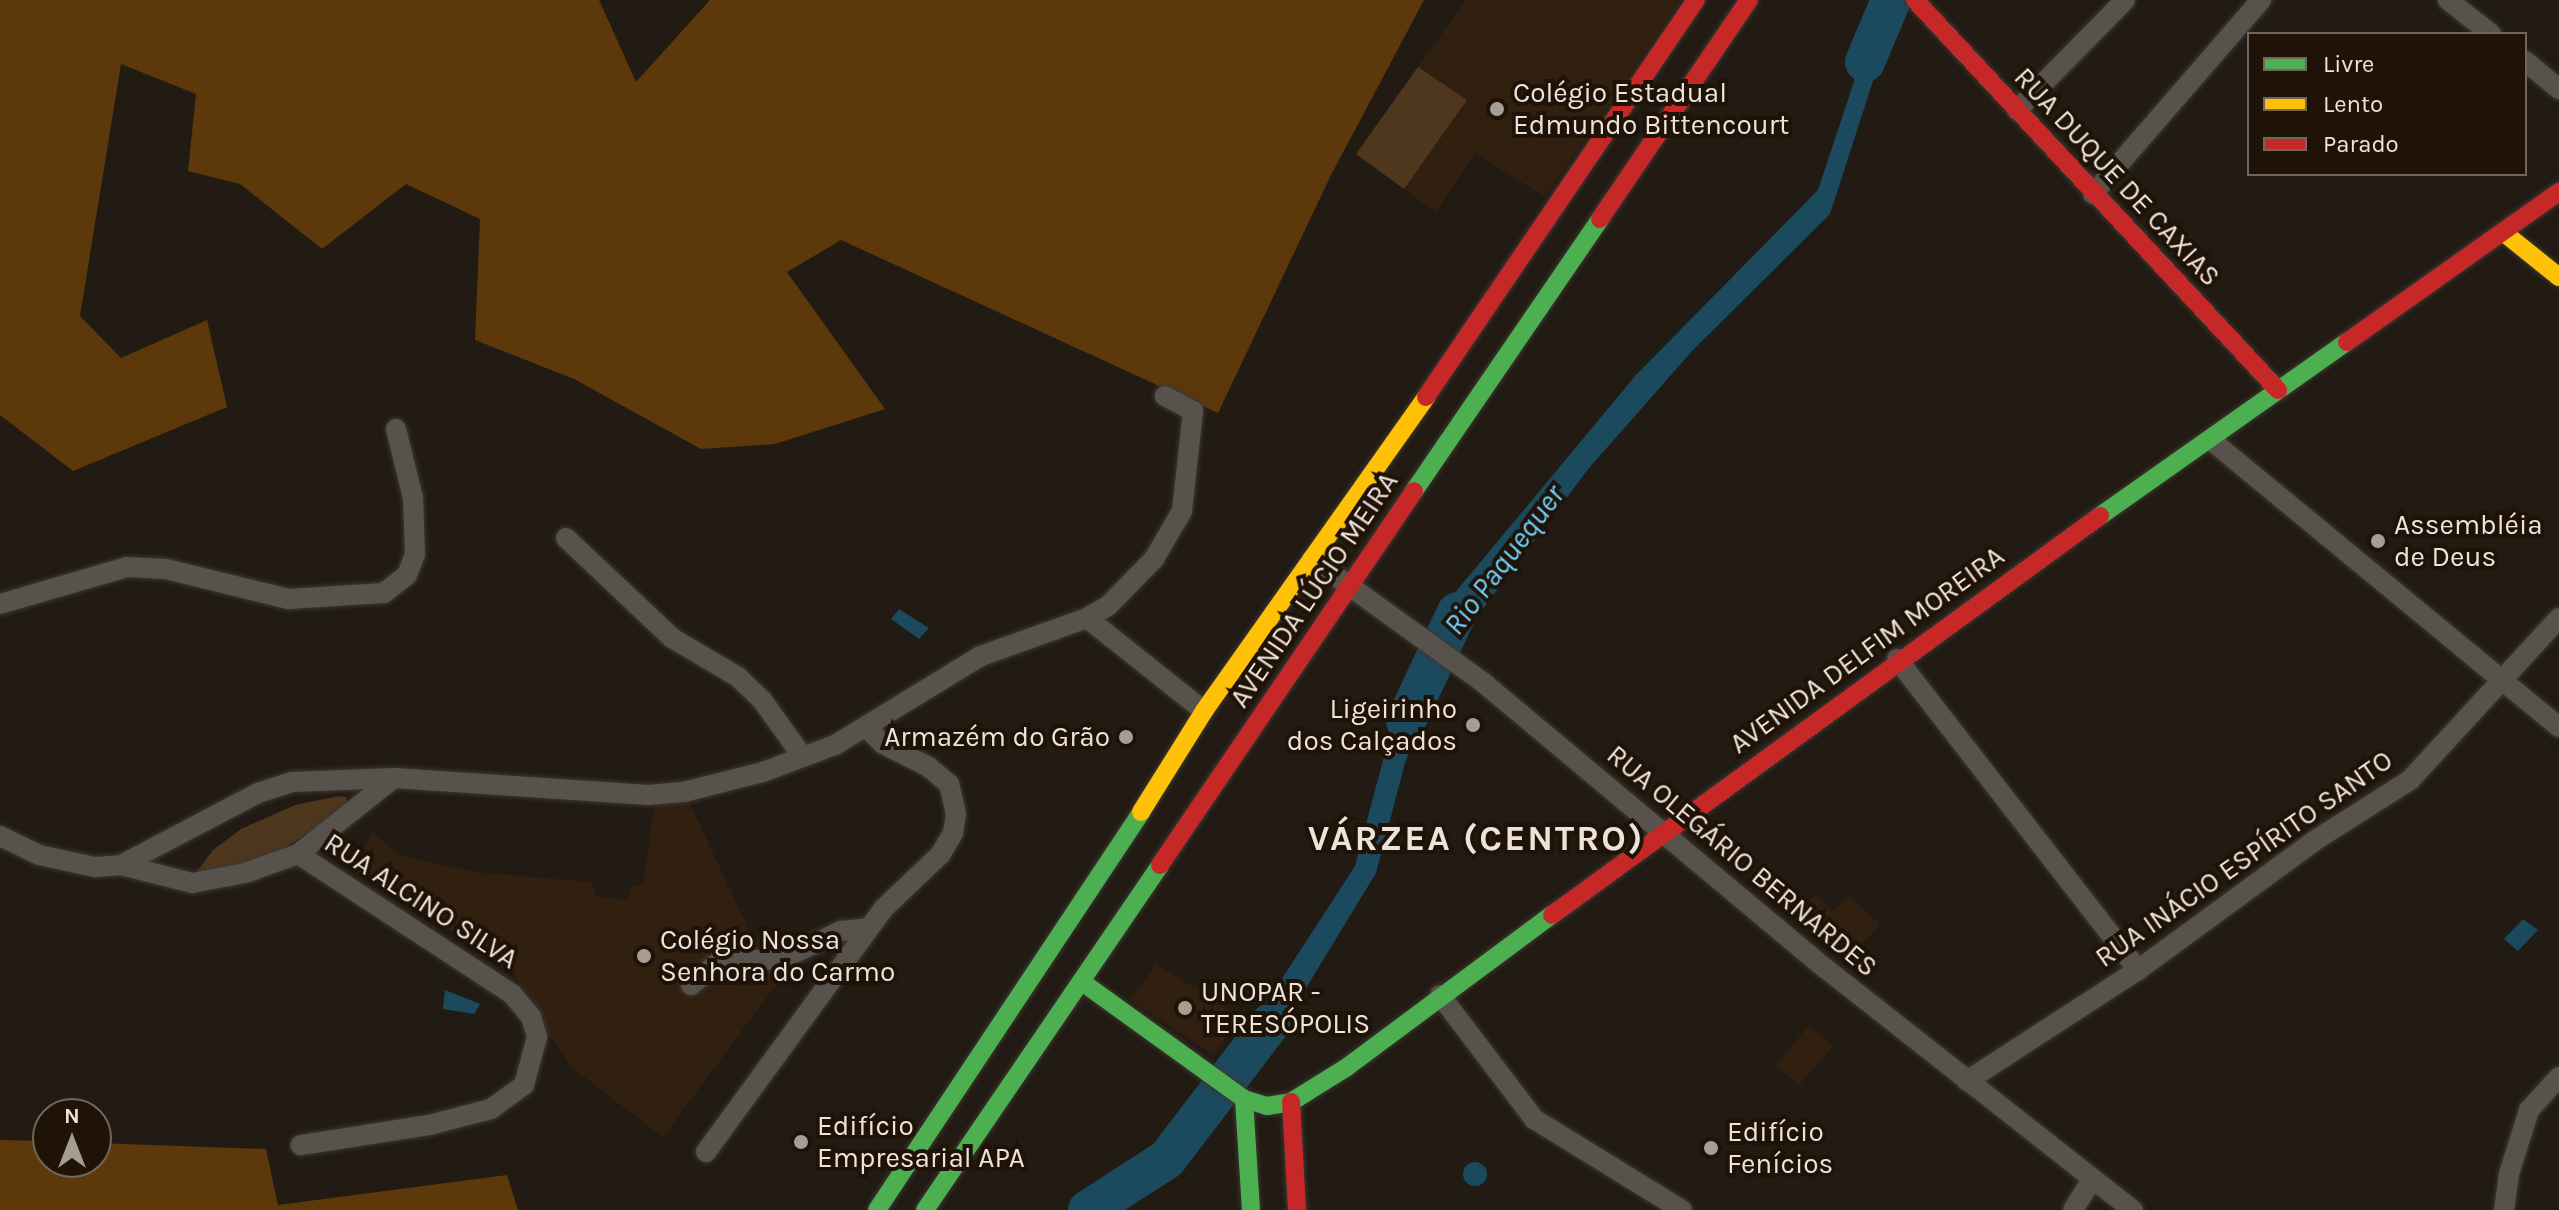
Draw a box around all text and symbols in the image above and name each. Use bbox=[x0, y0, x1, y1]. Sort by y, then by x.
legend bbox=[2247, 32, 2527, 176]
text: Livre bbox=[2323, 50, 2374, 78]
street label: RUA DUQUE DE CAXIAS bbox=[2007, 61, 2227, 293]
place label: Colégio Estadual Edmundo Bittencourt bbox=[1513, 76, 1789, 142]
text: Lento bbox=[2323, 90, 2383, 118]
marker: Colégio Estadual Edmundo Bittencourt bbox=[1488, 100, 1506, 118]
text: Parado bbox=[2323, 130, 2399, 158]
street label: AVENIDA LÚCIO MEIRA bbox=[1223, 466, 1405, 714]
water label: Rio Paquequer bbox=[1436, 478, 1572, 642]
place label: Assembléia de Deus bbox=[2394, 508, 2543, 574]
marker: Assembléia de Deus bbox=[2369, 532, 2387, 550]
street label: AVENIDA DELFIM MOREIRA bbox=[1723, 539, 2011, 761]
place label: Ligeirinho dos Calçados bbox=[1287, 692, 1457, 758]
marker: Ligeirinho dos Calçados bbox=[1464, 716, 1482, 734]
place label: Armazém do Grão bbox=[884, 720, 1110, 754]
marker: Armazém do Grão bbox=[1117, 728, 1135, 746]
street label: RUA OLEGÁRIO BERNARDES bbox=[1600, 738, 1884, 984]
street label: RUA INÁCIO ESPÍRITO SANTO bbox=[2089, 743, 2399, 975]
district label: VÁRZEA (CENTRO) bbox=[1308, 817, 1644, 861]
street label: RUA ALCINO SILVA bbox=[318, 826, 524, 976]
place label: Colégio Nossa Senhora do Carmo bbox=[660, 923, 895, 989]
marker: Colégio Nossa Senhora do Carmo bbox=[635, 947, 653, 965]
place label: UNOPAR - TERESÓPOLIS bbox=[1201, 975, 1370, 1041]
marker: UNOPAR - TERESÓPOLIS bbox=[1176, 999, 1194, 1017]
north arrow bbox=[32, 1098, 112, 1178]
text: N bbox=[64, 1103, 80, 1129]
place label: Edifício Empresarial APA bbox=[817, 1109, 1025, 1175]
place label: Edifício Fenícios bbox=[1727, 1115, 1833, 1181]
marker: Edifício Empresarial APA bbox=[792, 1133, 810, 1151]
marker: Edifício Fenícios bbox=[1702, 1139, 1720, 1157]

